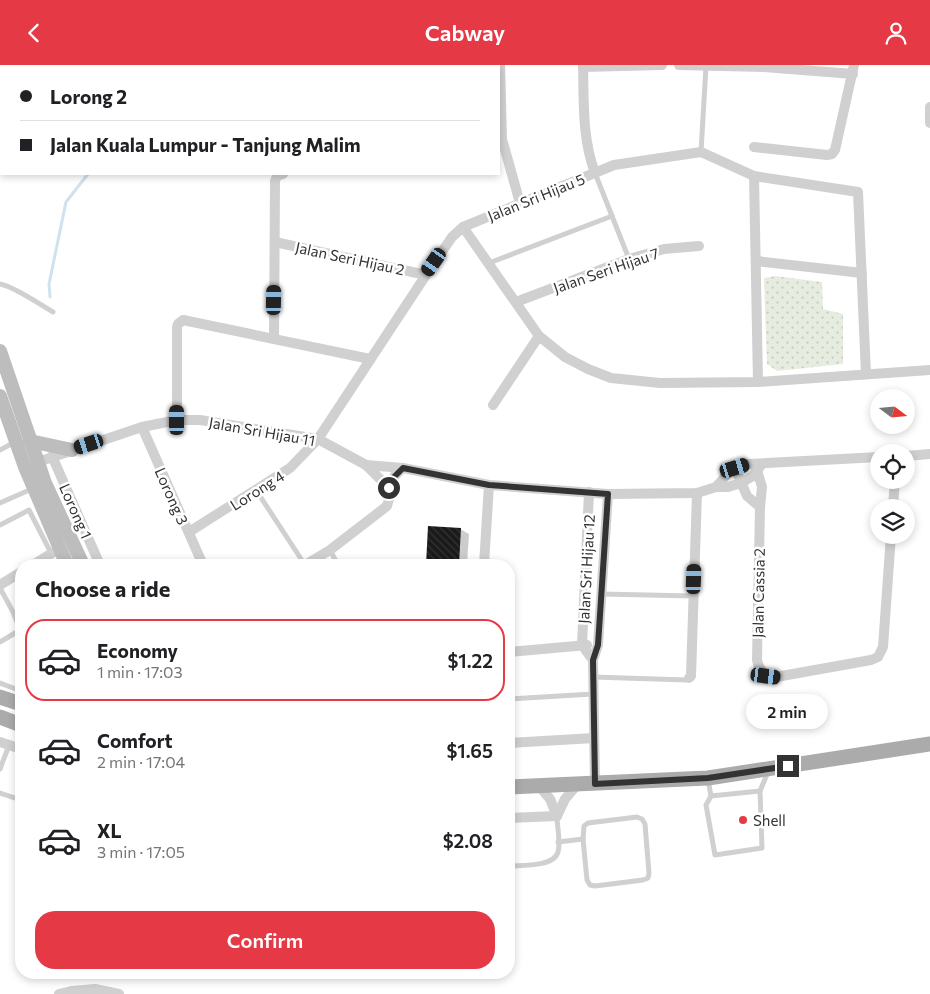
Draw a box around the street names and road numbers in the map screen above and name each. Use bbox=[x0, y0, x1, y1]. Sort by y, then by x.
street label: Jalan Sri Hijau 5 bbox=[485, 169, 587, 225]
street label: Jalan Seri Hijau 2 bbox=[294, 238, 406, 278]
street label: Jalan Seri Hijau 7 bbox=[551, 243, 661, 297]
street label: Jalan Sri Hijau 11 bbox=[207, 413, 317, 449]
street label: Lorong 3 bbox=[151, 465, 193, 527]
street label: Lorong 4 bbox=[226, 466, 288, 514]
street label: Lorong 1 bbox=[56, 481, 96, 541]
street label: Jalan Sri Hijau 12 bbox=[574, 514, 598, 624]
street label: Jalan Cassia 2 bbox=[748, 548, 768, 638]

